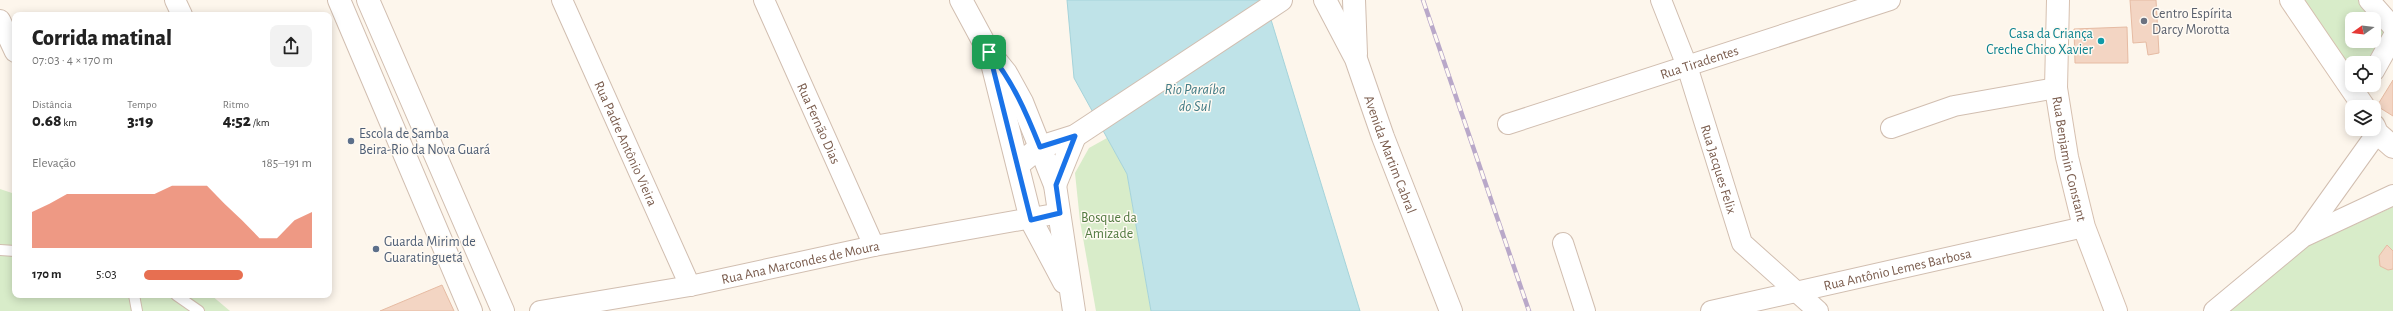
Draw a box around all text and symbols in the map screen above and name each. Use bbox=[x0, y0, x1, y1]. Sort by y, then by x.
place label: Centro Espírita Darcy Morotta bbox=[2152, 7, 2233, 37]
north arrow bbox=[2345, 12, 2381, 48]
map controls bbox=[2345, 12, 2381, 136]
marker: Centro Espírita Darcy Morotta bbox=[2139, 16, 2149, 26]
button: share bbox=[270, 25, 312, 67]
text: Corrida matinal bbox=[32, 27, 172, 49]
place label: Casa da Criança Creche Chico Xavier bbox=[1986, 27, 2094, 57]
pin bbox=[972, 35, 1006, 69]
marker: Casa da Criança Creche Chico Xavier bbox=[2096, 36, 2106, 46]
icon: arrive bbox=[978, 41, 1000, 63]
street label: Rua Tiradentes bbox=[1659, 44, 1740, 82]
text: 07:03 · 4 × 170 m bbox=[32, 54, 113, 67]
button: locate bbox=[2345, 56, 2381, 92]
street label: Rua Padre Antônio Vieira bbox=[591, 79, 659, 209]
street label: Rua Fernão Dias bbox=[794, 81, 842, 166]
water label: Rio Paraíba do Sul bbox=[1165, 82, 1225, 114]
street label: Avenida Martim Cabral bbox=[1361, 94, 1418, 216]
street label: Rua Benjamin Constant bbox=[2049, 95, 2088, 223]
text: Distância bbox=[32, 99, 72, 110]
text: Tempo bbox=[127, 99, 157, 110]
text: Ritmo bbox=[223, 99, 249, 110]
button: layers bbox=[2345, 100, 2381, 136]
text: 0.68 bbox=[32, 112, 62, 129]
text: 3:19 bbox=[127, 112, 153, 129]
text: 4:52 bbox=[223, 112, 251, 129]
text: km bbox=[62, 117, 77, 128]
text: /km bbox=[251, 117, 270, 128]
street label: Rua Jacques Felix bbox=[1698, 123, 1739, 216]
place label: Escola de Samba Beira-Rio da Nova Guará bbox=[359, 127, 491, 157]
marker: Escola de Samba Beira-Rio da Nova Guará bbox=[346, 136, 356, 146]
text: Elevação bbox=[32, 157, 76, 170]
text: 185–191 m bbox=[262, 157, 312, 170]
park label: Bosque da Amizade bbox=[1081, 211, 1138, 241]
place label: Guarda Mirim de Guaratinguetá bbox=[384, 235, 476, 265]
street label: Rua Ana Marcondes de Moura bbox=[720, 239, 881, 287]
marker: Guarda Mirim de Guaratinguetá bbox=[371, 244, 381, 254]
street label: Rua Antônio Lemes Barbosa bbox=[1822, 246, 1973, 293]
text: 170 m bbox=[32, 268, 62, 281]
text: 5:03 bbox=[96, 268, 117, 281]

